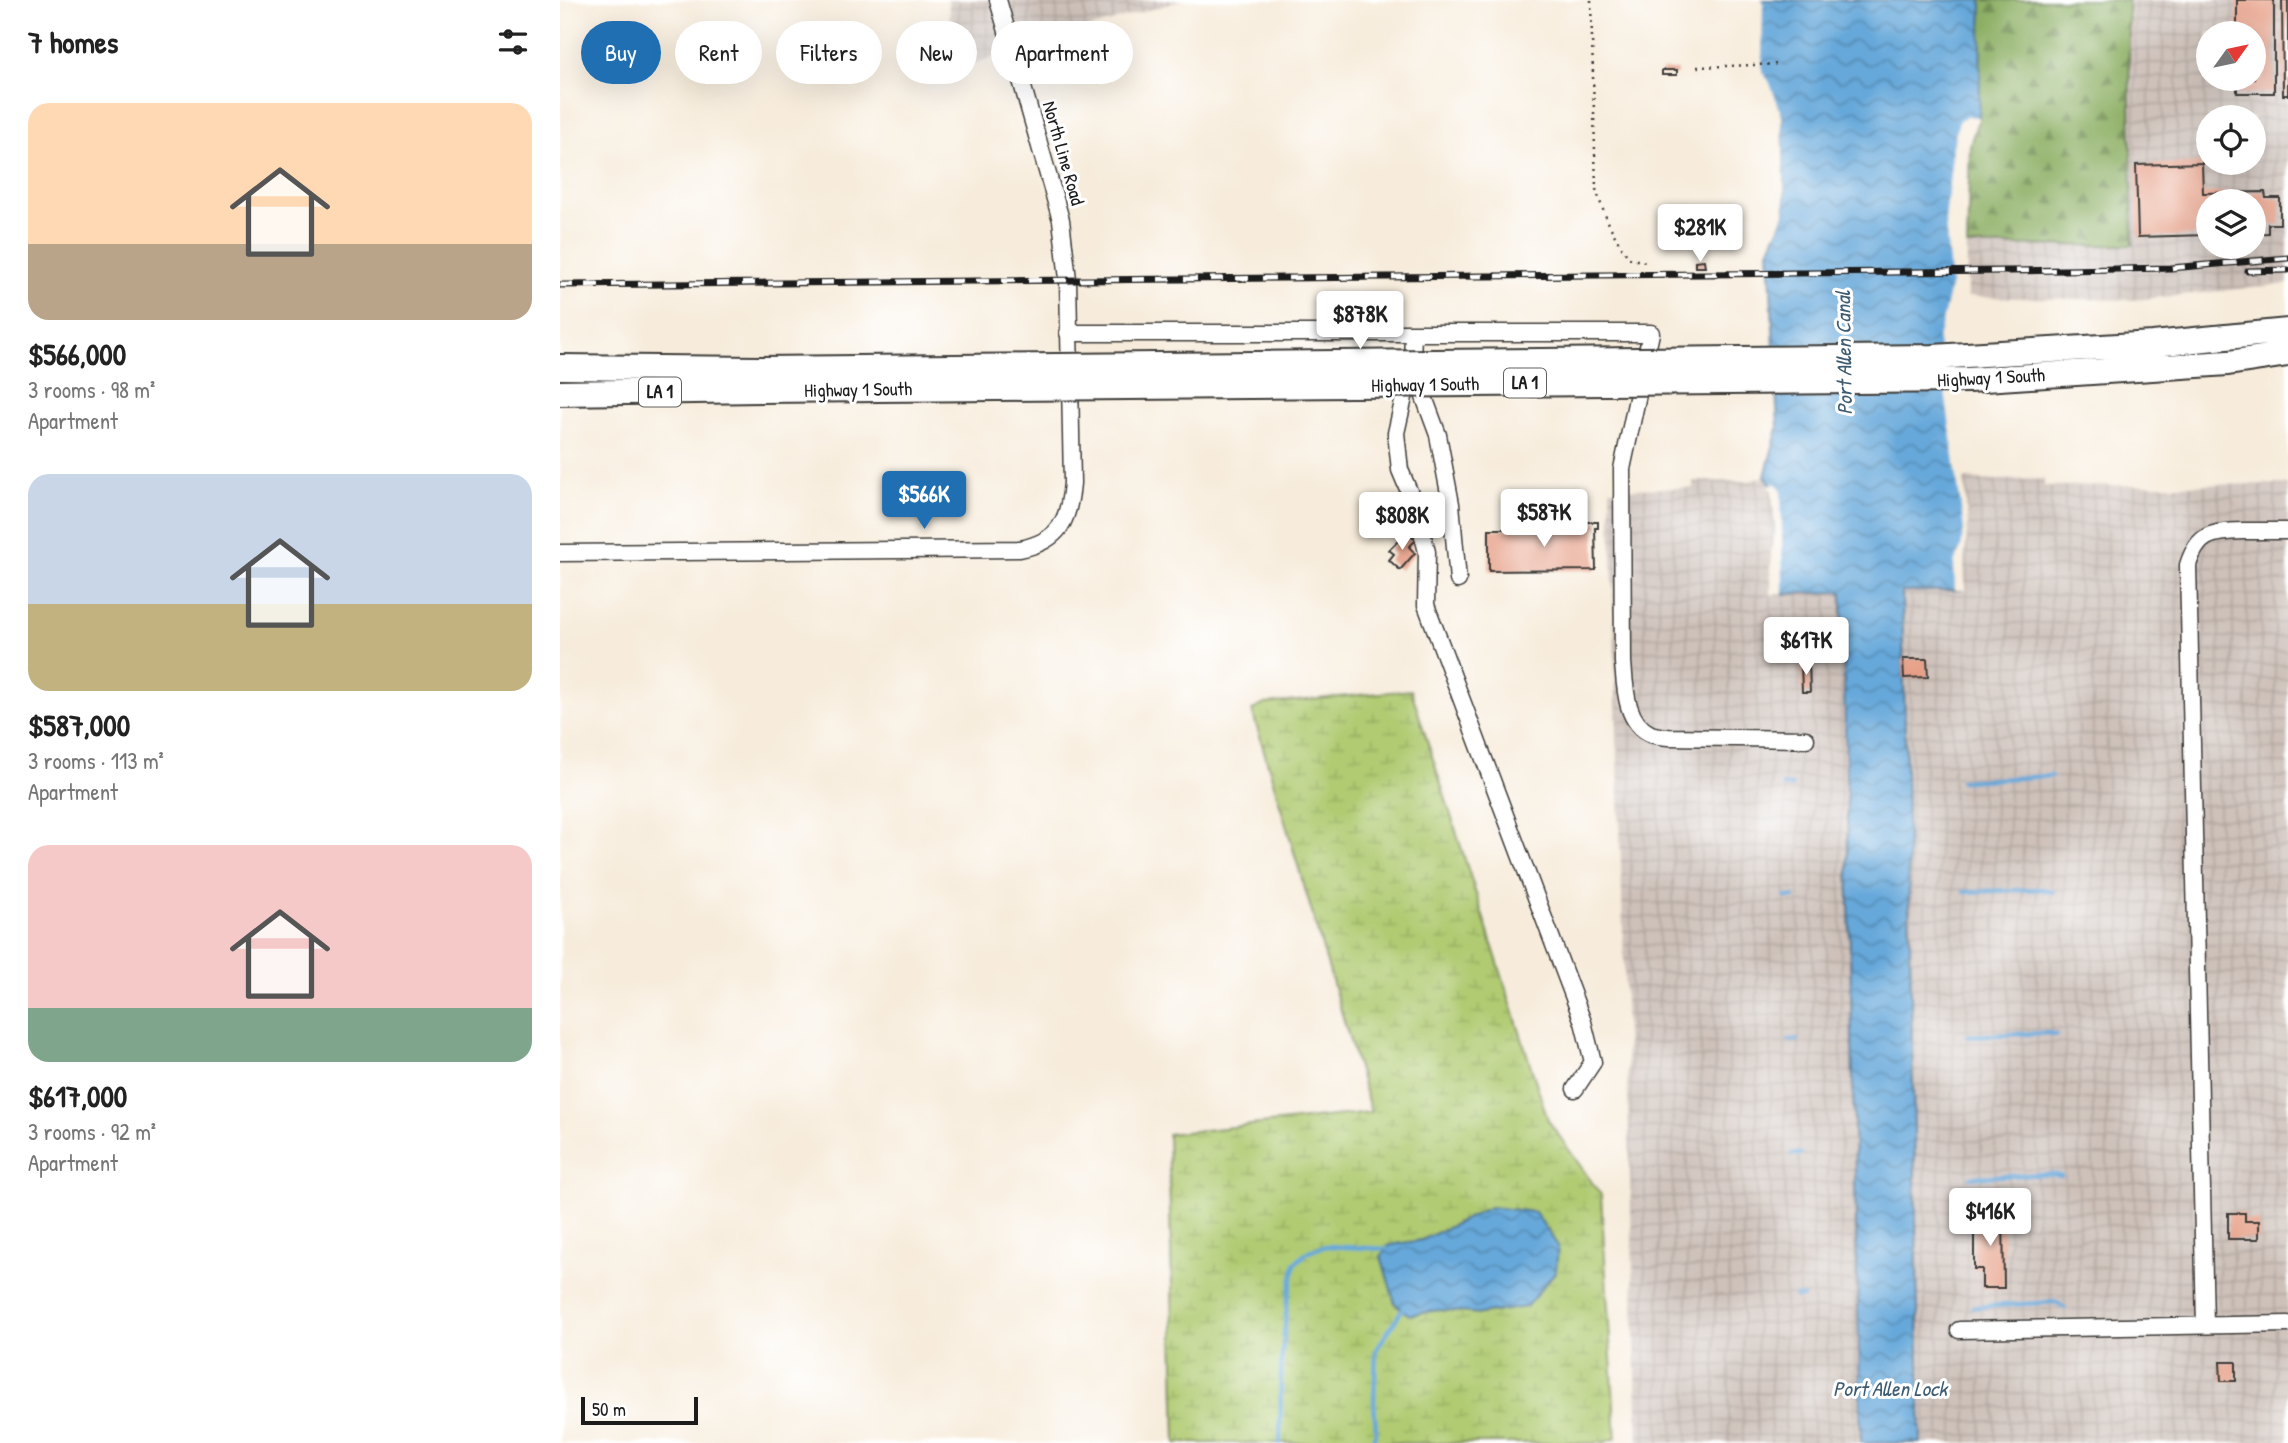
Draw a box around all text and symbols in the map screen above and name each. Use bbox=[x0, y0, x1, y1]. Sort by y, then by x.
chip: Buy bbox=[581, 21, 661, 84]
chip: Rent bbox=[675, 21, 762, 84]
chip: Filters bbox=[776, 21, 882, 84]
chip: New bbox=[896, 21, 977, 84]
chip: Apartment bbox=[991, 21, 1133, 84]
north arrow bbox=[2196, 21, 2266, 91]
map controls bbox=[2196, 21, 2266, 259]
text: 7 homes bbox=[28, 22, 118, 62]
icon: filters bbox=[494, 23, 532, 61]
street label: North Line Road bbox=[1037, 98, 1091, 209]
button: locate bbox=[2196, 105, 2266, 175]
icon: home bbox=[217, 149, 343, 275]
button: layers bbox=[2196, 189, 2266, 259]
pin: $281K bbox=[1651, 204, 1749, 264]
text: $281K bbox=[1674, 211, 1726, 242]
water label: Port Allen Canal bbox=[1828, 289, 1859, 415]
pin: $878K bbox=[1311, 292, 1409, 351]
text: $878K bbox=[1333, 298, 1388, 329]
text: $566,000 bbox=[28, 334, 126, 374]
street label: Highway 1 South bbox=[1936, 361, 2046, 393]
road number: LA 1 bbox=[1504, 368, 1546, 398]
street label: Highway 1 South bbox=[1371, 370, 1479, 398]
text: 3 rooms · 98 m² bbox=[28, 374, 155, 405]
street label: Highway 1 South bbox=[804, 375, 912, 403]
road number: LA 1 bbox=[639, 378, 681, 406]
text: Apartment bbox=[28, 405, 118, 436]
pin: $566K bbox=[875, 472, 973, 531]
text: $566K bbox=[898, 478, 950, 509]
pin: $587K bbox=[1495, 490, 1593, 549]
pin: $808K bbox=[1353, 492, 1451, 552]
text: $587K bbox=[1517, 496, 1571, 527]
text: $808K bbox=[1375, 499, 1429, 530]
icon: home bbox=[217, 520, 343, 646]
pin: $617K bbox=[1757, 618, 1855, 677]
text: $617K bbox=[1780, 624, 1832, 655]
text: $587,000 bbox=[28, 705, 130, 745]
text: 3 rooms · 113 m² bbox=[28, 745, 164, 776]
text: Apartment bbox=[28, 776, 118, 807]
icon: home bbox=[217, 891, 343, 1017]
text: $617,000 bbox=[28, 1076, 127, 1116]
text: 3 rooms · 92 m² bbox=[28, 1116, 156, 1147]
text: Apartment bbox=[28, 1147, 118, 1178]
pin: $416K bbox=[1941, 1188, 2039, 1248]
text: $416K bbox=[1965, 1195, 2015, 1226]
water label: Port Allen Lock bbox=[1833, 1374, 1949, 1403]
scale bar bbox=[581, 1394, 698, 1426]
text: 50 m bbox=[592, 1396, 626, 1422]

